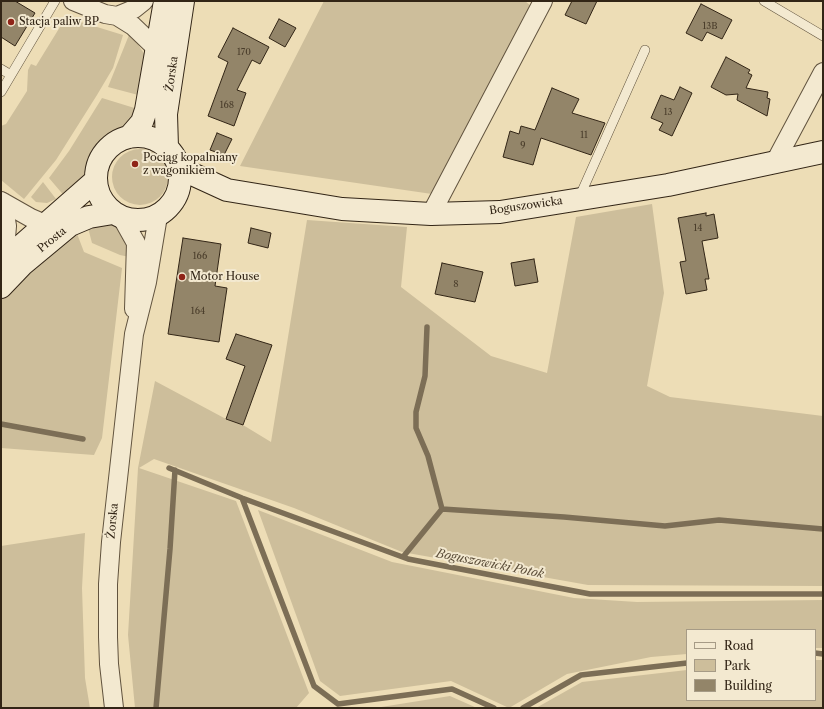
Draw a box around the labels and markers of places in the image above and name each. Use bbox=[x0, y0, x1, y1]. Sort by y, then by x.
place label: Stacja paliw BP bbox=[19, 15, 99, 29]
marker: Stacja paliw BP bbox=[6, 17, 16, 27]
place label: Pociąg kopalniany z wagonikiem bbox=[143, 151, 238, 177]
marker: Pociąg kopalniany z wagonikiem bbox=[130, 159, 140, 169]
place label: Motor House bbox=[190, 270, 259, 284]
marker: Motor House bbox=[177, 272, 187, 282]

